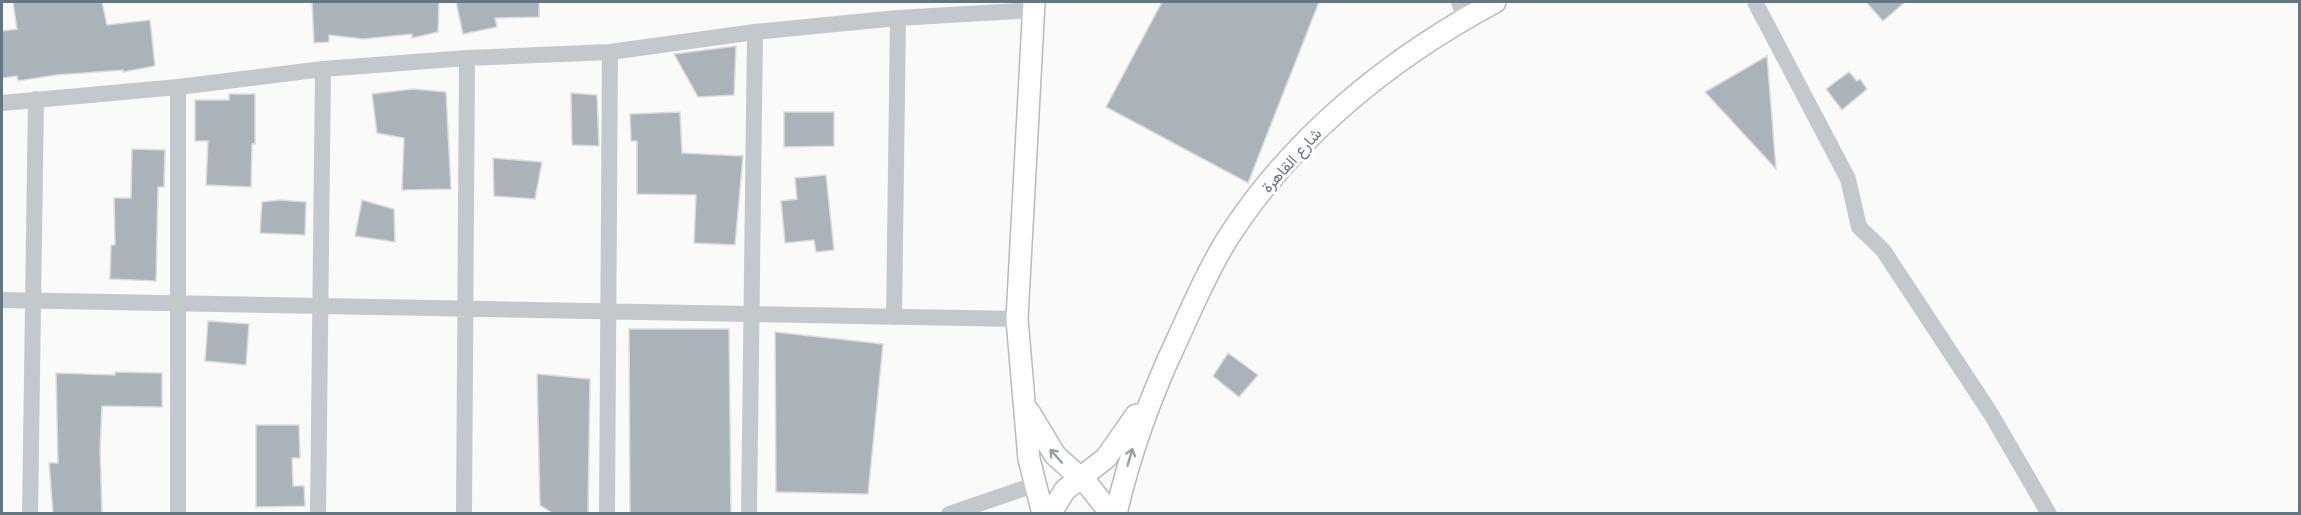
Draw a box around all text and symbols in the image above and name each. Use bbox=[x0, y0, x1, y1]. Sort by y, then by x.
street label: شارع القاهرة bbox=[1257, 124, 1327, 198]
one-way arrow bbox=[1125, 448, 1136, 467]
one-way arrow bbox=[1049, 449, 1063, 464]

